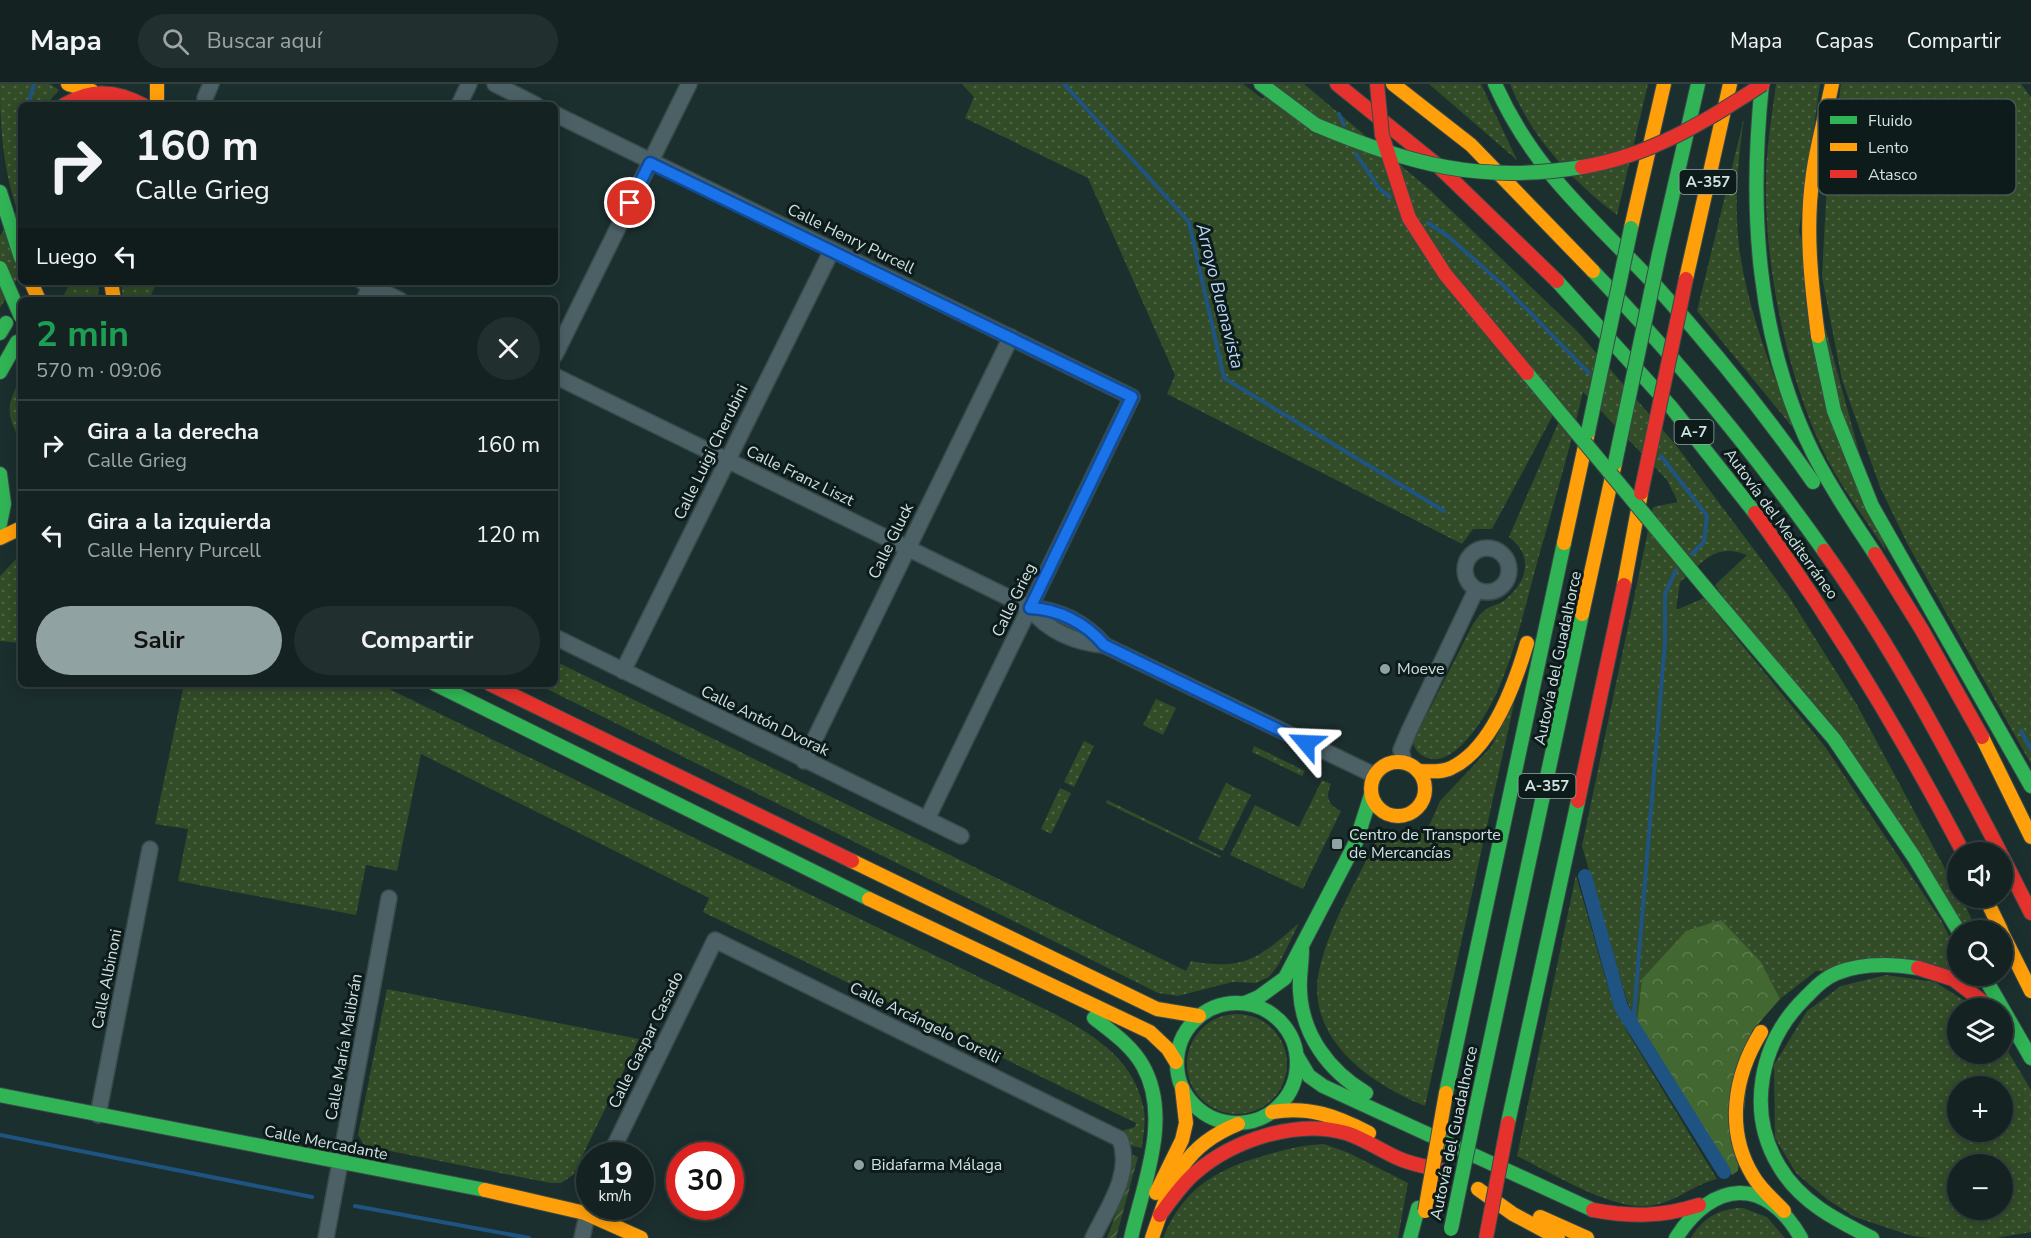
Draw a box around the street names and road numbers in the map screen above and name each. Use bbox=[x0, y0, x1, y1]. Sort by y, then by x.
road number: A-357 bbox=[1680, 170, 1736, 194]
street label: Calle Henry Purcell bbox=[784, 199, 919, 280]
street label: Calle Luigi Cherubini bbox=[669, 381, 753, 523]
road number: A-7 bbox=[1674, 420, 1714, 444]
street label: Calle Franz Liszt bbox=[742, 440, 858, 512]
street label: Autovía del Mediterráneo bbox=[1719, 444, 1843, 604]
street label: Calle Gluck bbox=[863, 499, 919, 583]
street label: Calle Grieg bbox=[987, 559, 1041, 641]
street label: Autovía del Guadalhorce bbox=[1529, 569, 1587, 747]
street label: Calle Antón Dvorak bbox=[697, 680, 834, 762]
road number: A-357 bbox=[1518, 774, 1576, 798]
street label: Calle Albinoni bbox=[87, 927, 127, 1031]
street label: Calle Gaspar Casado bbox=[603, 968, 689, 1112]
street label: Calle María Malibrán bbox=[320, 972, 368, 1122]
street label: Calle Arcángelo Corelli bbox=[846, 977, 1004, 1069]
street label: Autovía del Guadalhorce bbox=[1425, 1044, 1483, 1222]
street label: Calle Mercadante bbox=[262, 1120, 390, 1166]

